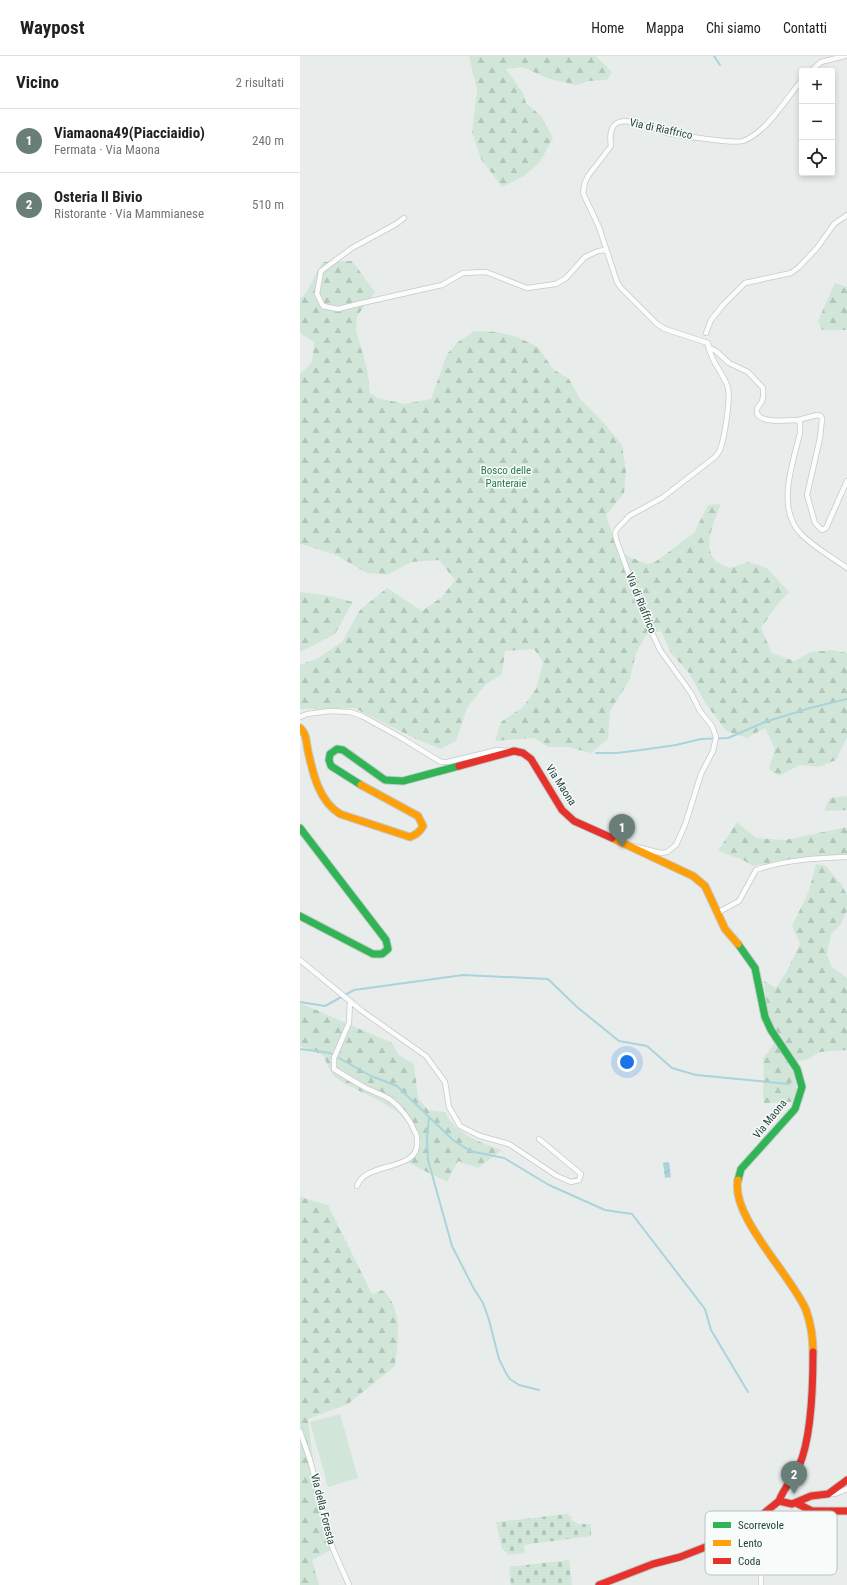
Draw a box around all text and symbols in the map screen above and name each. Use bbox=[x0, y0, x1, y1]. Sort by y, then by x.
text: Waypost bbox=[20, 16, 85, 39]
text: Home bbox=[591, 20, 624, 36]
text: Mappa bbox=[646, 20, 684, 36]
text: Chi siamo bbox=[706, 20, 761, 36]
text: Contatti bbox=[783, 20, 827, 36]
map controls bbox=[799, 68, 835, 176]
button: + bbox=[799, 68, 835, 104]
text: Vicino bbox=[16, 72, 59, 92]
text: 2 risultati bbox=[236, 75, 284, 90]
button: − bbox=[799, 104, 835, 140]
street label: Via di Riaffrico bbox=[628, 116, 694, 142]
text: Viamaona49(Piacciaidio) bbox=[54, 124, 205, 142]
text: 1 bbox=[26, 133, 32, 148]
text: 240 m bbox=[252, 133, 284, 148]
button: locate bbox=[799, 140, 835, 176]
text: Fermata · Via Maona bbox=[54, 142, 160, 157]
text: Osteria Il Bivio bbox=[54, 188, 142, 206]
text: 2 bbox=[26, 197, 32, 212]
text: 510 m bbox=[252, 197, 284, 212]
text: Ristorante · Via Mammianese bbox=[54, 206, 204, 221]
park label: Bosco delle Panteraie bbox=[481, 464, 531, 490]
street label: Via di Riaffrico bbox=[623, 571, 659, 636]
street label: Via Maona bbox=[543, 762, 579, 808]
pin: 1 bbox=[609, 814, 635, 847]
your location bbox=[617, 1052, 637, 1072]
street label: Via Maona bbox=[750, 1097, 790, 1141]
pin: 2 bbox=[781, 1461, 807, 1494]
street label: Via della Foresta bbox=[308, 1472, 338, 1546]
legend bbox=[705, 1511, 837, 1575]
text: Scorrevole bbox=[738, 1519, 784, 1532]
text: Lento bbox=[738, 1537, 763, 1550]
text: Coda bbox=[738, 1555, 760, 1568]

